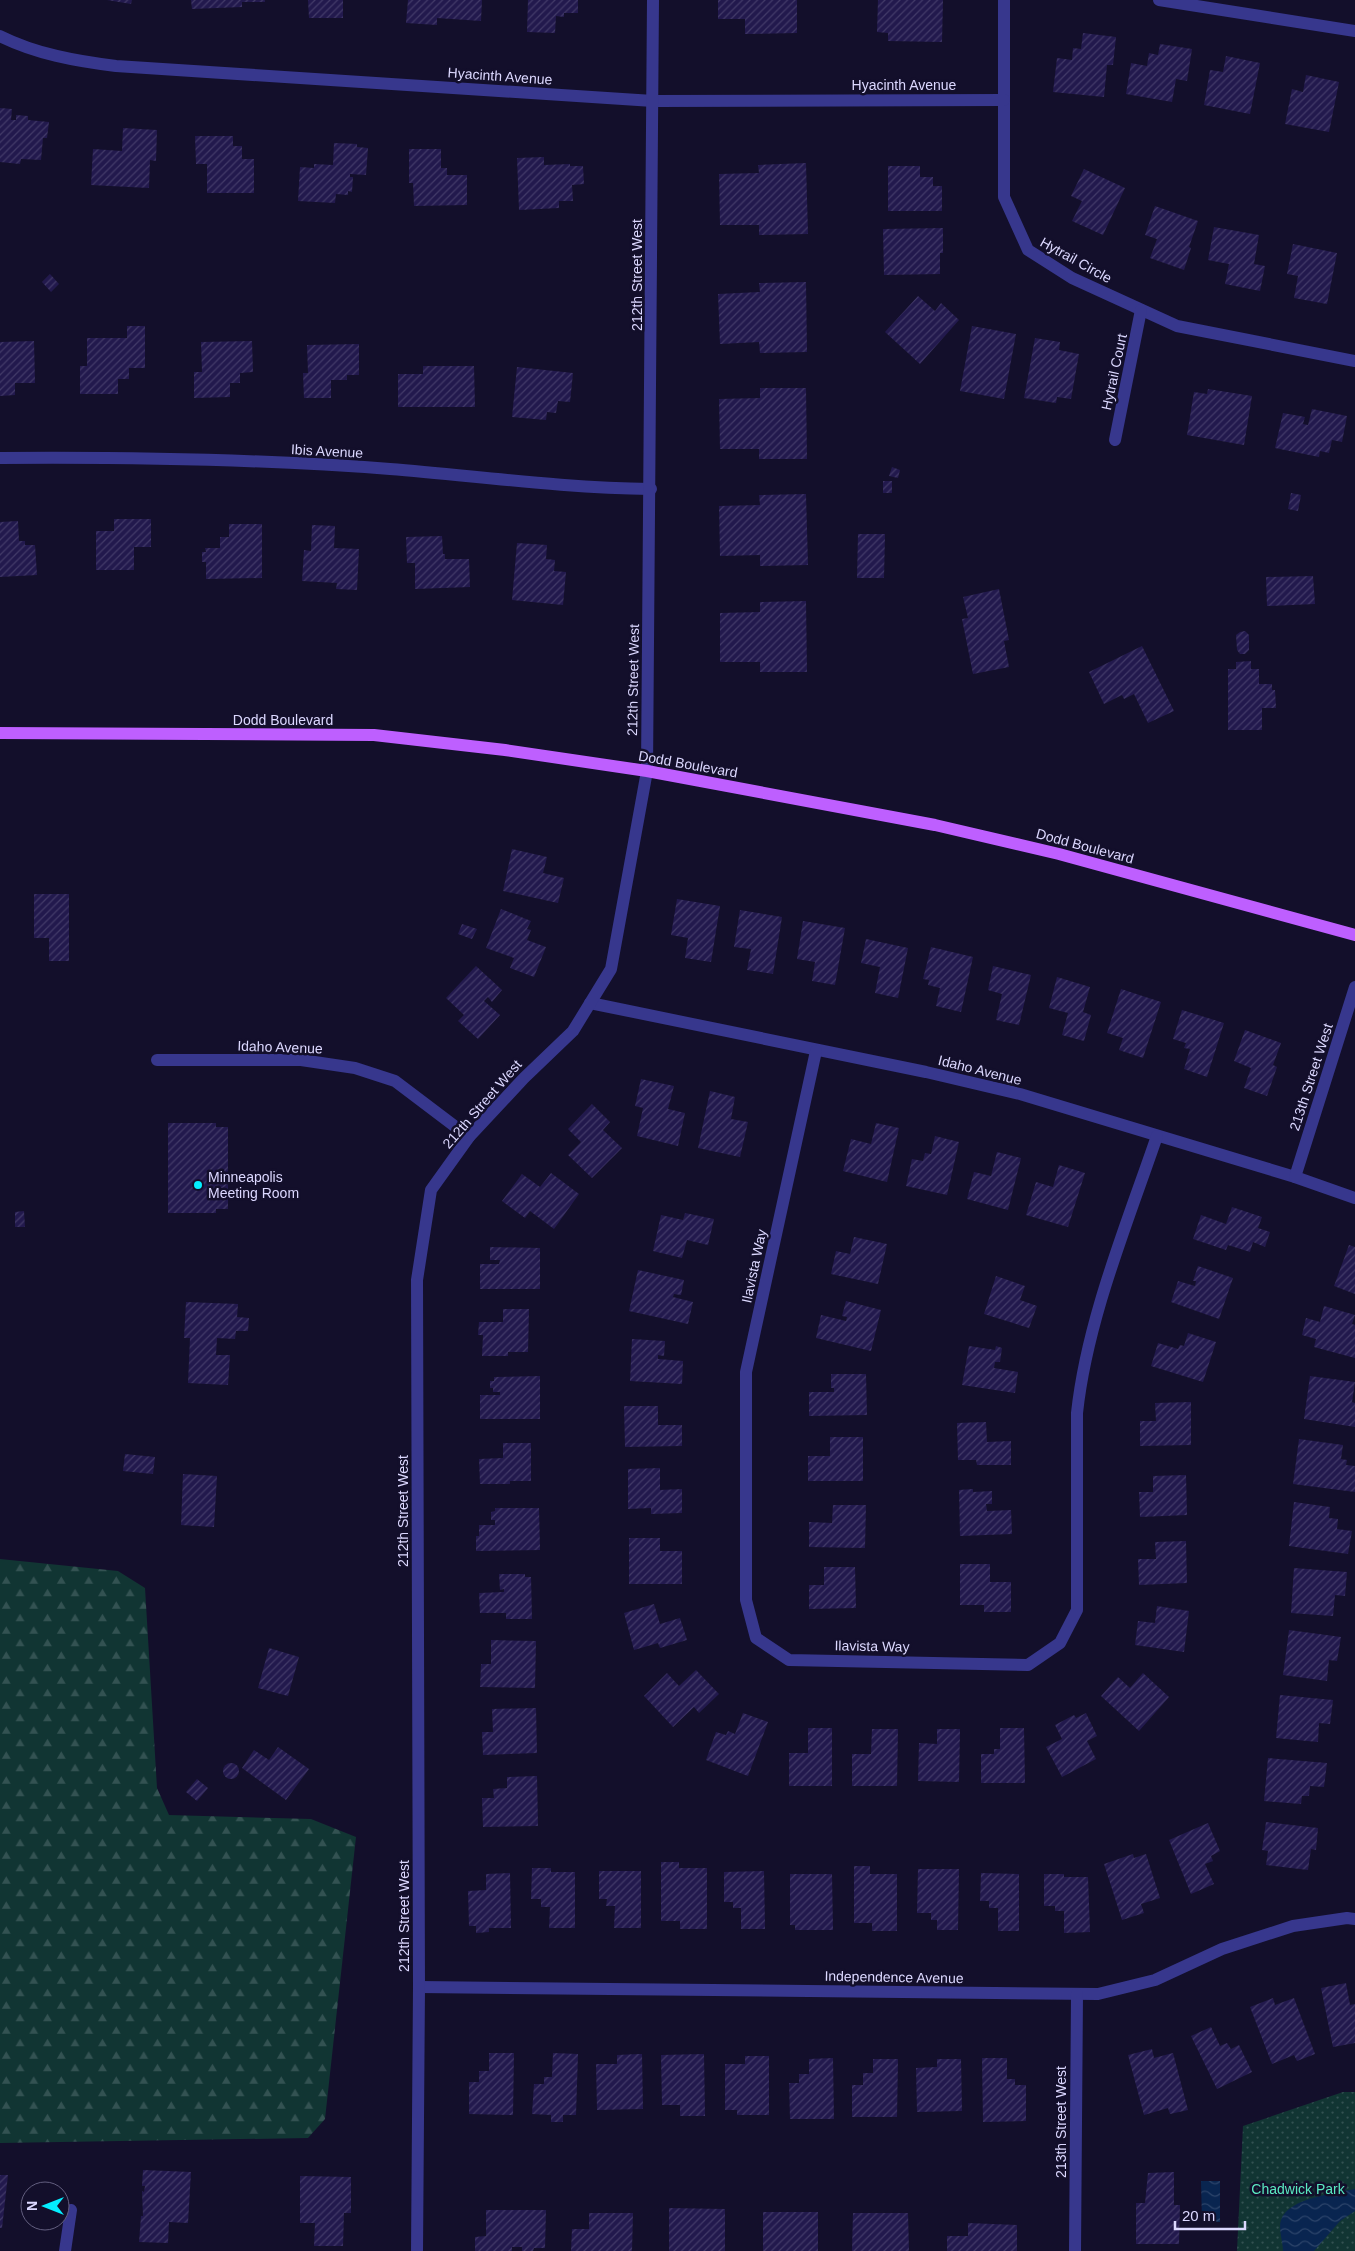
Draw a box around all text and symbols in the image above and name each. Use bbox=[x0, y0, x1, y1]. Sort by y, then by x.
street label: Hyacinth Avenue bbox=[447, 64, 553, 88]
street label: Hyacinth Avenue bbox=[852, 77, 957, 93]
street label: 212th Street West bbox=[629, 219, 645, 331]
street label: Hytrail Circle bbox=[1037, 234, 1115, 286]
street label: Hytrail Court bbox=[1098, 332, 1130, 412]
street label: Ibis Avenue bbox=[291, 441, 364, 461]
street label: 212th Street West bbox=[624, 624, 642, 736]
street label: Dodd Boulevard bbox=[233, 712, 333, 728]
street label: Dodd Boulevard bbox=[637, 747, 739, 781]
street label: Dodd Boulevard bbox=[1034, 825, 1136, 867]
street label: 213th Street West bbox=[1286, 1021, 1336, 1133]
street label: Idaho Avenue bbox=[237, 1038, 323, 1056]
street label: Idaho Avenue bbox=[937, 1052, 1024, 1088]
street label: 212th Street West bbox=[439, 1056, 525, 1151]
place label: Minneapolis Meeting Room bbox=[208, 1169, 299, 1201]
marker: Minneapolis Meeting Room bbox=[192, 1179, 204, 1191]
street label: Ilavista Way bbox=[738, 1228, 770, 1304]
street label: 212th Street West bbox=[395, 1455, 411, 1567]
street label: Ilavista Way bbox=[834, 1637, 910, 1655]
street label: 212th Street West bbox=[396, 1860, 412, 1972]
street label: Independence Avenue bbox=[824, 1968, 964, 1986]
street label: 213th Street West bbox=[1053, 2066, 1069, 2178]
north arrow bbox=[20, 2181, 70, 2231]
park label: Chadwick Park bbox=[1251, 2181, 1346, 2197]
scale bar bbox=[1175, 2198, 1245, 2230]
text: N bbox=[24, 2201, 40, 2211]
text: 20 m bbox=[1182, 2207, 1215, 2224]

